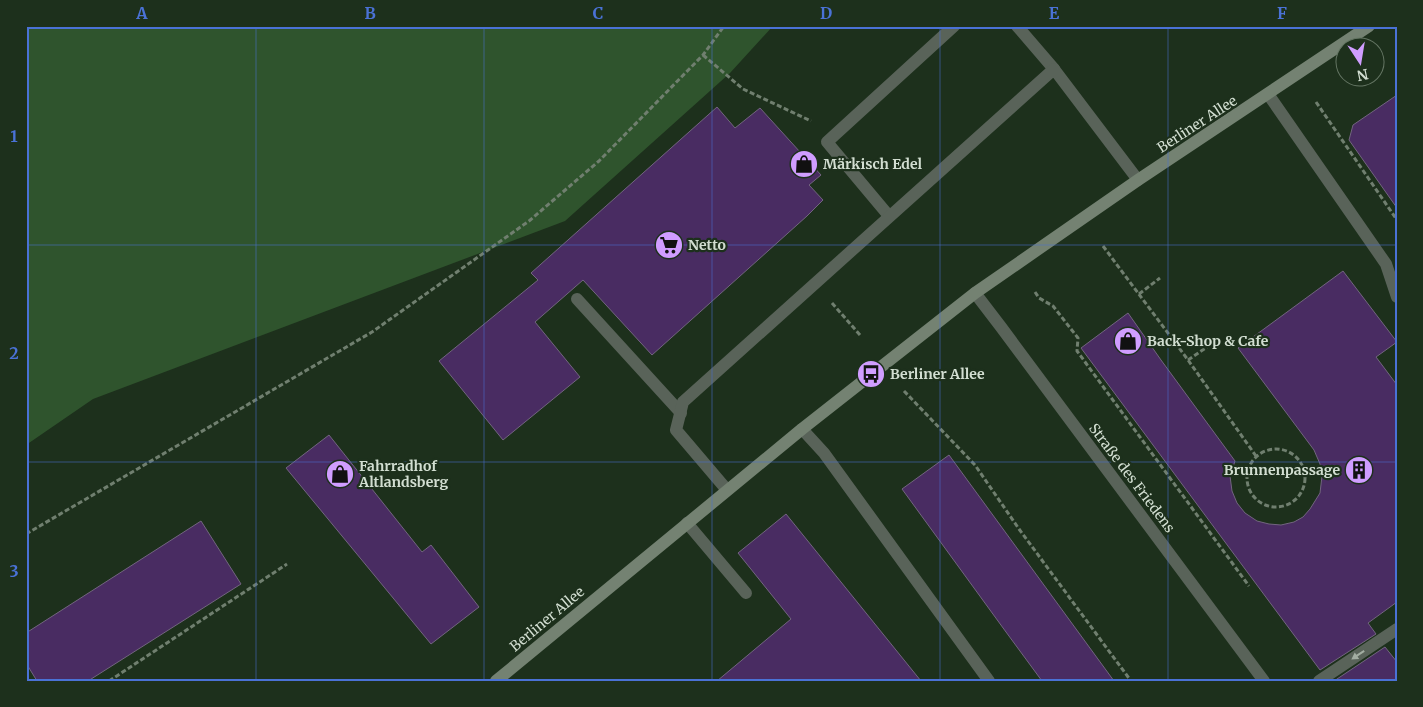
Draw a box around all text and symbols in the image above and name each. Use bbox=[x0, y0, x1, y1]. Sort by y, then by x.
text: A bbox=[135, 3, 148, 23]
text: B bbox=[364, 3, 376, 23]
text: C bbox=[593, 3, 603, 23]
text: D bbox=[820, 3, 832, 23]
text: E bbox=[1049, 3, 1060, 23]
text: F bbox=[1277, 3, 1287, 23]
north arrow bbox=[1336, 38, 1386, 88]
text: N bbox=[1355, 65, 1370, 85]
street label: Berliner Allee bbox=[1154, 91, 1240, 157]
text: 1 bbox=[10, 126, 18, 146]
shop icon: Märkisch Edel bbox=[789, 149, 819, 179]
place label: Märkisch Edel bbox=[823, 155, 923, 173]
supermarket icon: Netto bbox=[654, 230, 684, 260]
place label: Netto bbox=[688, 236, 726, 254]
shop icon: Back-Shop & Cafe bbox=[1113, 326, 1143, 356]
place label: Back-Shop & Cafe bbox=[1147, 332, 1269, 350]
text: 2 bbox=[9, 343, 19, 363]
bus stop icon: Berliner Allee bbox=[856, 359, 886, 389]
place label: Berliner Allee bbox=[890, 365, 985, 383]
street label: Straße des Friedens bbox=[1085, 420, 1179, 536]
building icon: Brunnenpassage bbox=[1344, 455, 1374, 485]
place label: Fahrradhof Altlandsberg bbox=[358, 457, 448, 491]
shop icon: Fahrradhof Altlandsberg bbox=[325, 459, 355, 489]
place label: Brunnenpassage bbox=[1224, 461, 1340, 479]
text: 3 bbox=[9, 561, 19, 581]
street label: Berliner Allee bbox=[506, 583, 588, 655]
one-way arrow bbox=[1351, 650, 1365, 660]

